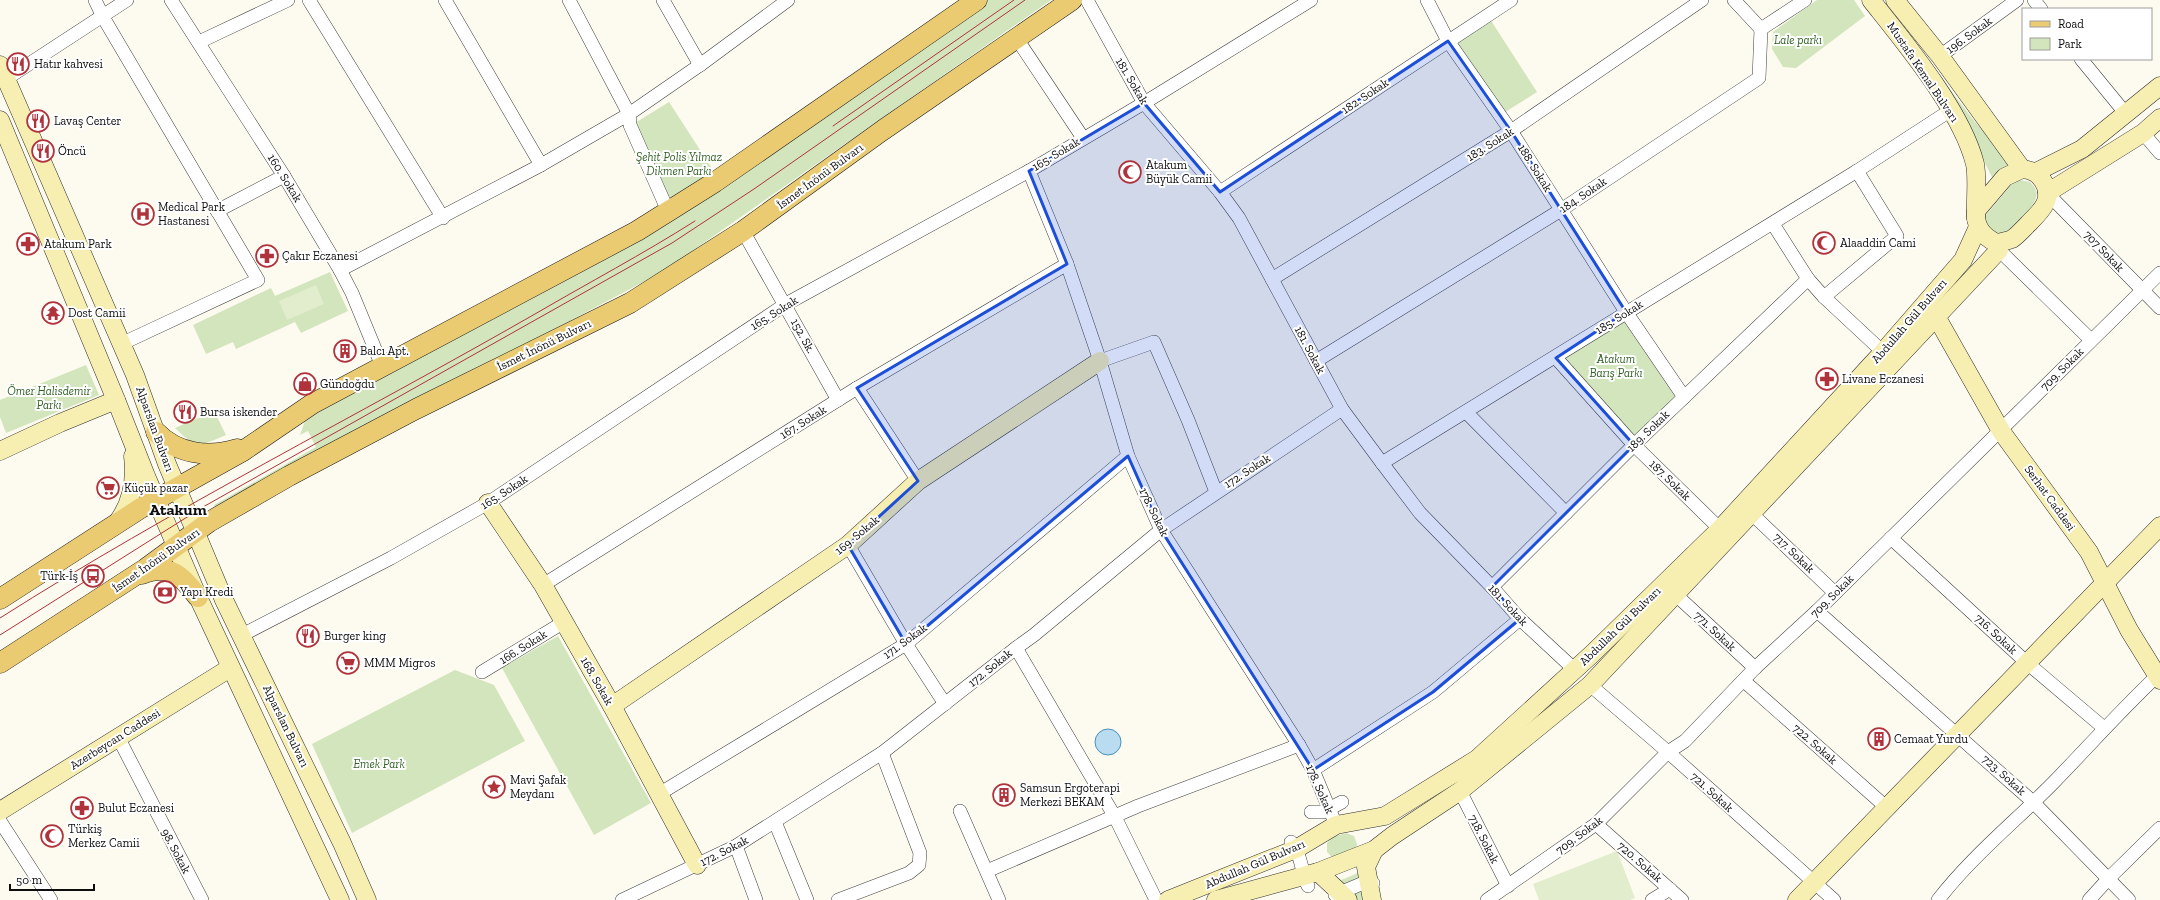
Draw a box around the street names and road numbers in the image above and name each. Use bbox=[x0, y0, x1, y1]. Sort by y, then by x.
street label: 196. Sokak bbox=[1943, 13, 1995, 56]
street label: Mustafa Kemal Bulvarı bbox=[1884, 19, 1962, 125]
street label: 181. Sokak bbox=[1113, 55, 1152, 107]
street label: 182. Sokak bbox=[1339, 75, 1392, 117]
street label: 183. Sokak bbox=[1464, 124, 1517, 164]
street label: 165. Sokak bbox=[1030, 134, 1083, 174]
street label: İsmet İnönü Bulvarı bbox=[774, 140, 866, 212]
street label: 188. Sokak bbox=[1515, 142, 1556, 195]
street label: 160. Sokak bbox=[265, 151, 306, 205]
street label: 184. Sokak bbox=[1557, 174, 1610, 216]
street label: 707 Sokak bbox=[2081, 228, 2128, 275]
street label: Abdullah Gül Bulvarı bbox=[1869, 275, 1950, 366]
street label: 165. Sokak bbox=[748, 293, 801, 333]
street label: 185. Sokak bbox=[1593, 297, 1646, 337]
street label: İsmet İnönü Bulvarı bbox=[495, 316, 594, 374]
street label: 152. Sk. bbox=[788, 316, 818, 356]
street label: 181. Sokak bbox=[1292, 324, 1329, 377]
street label: 709. Sokak bbox=[2038, 344, 2087, 393]
street label: Alparslan Bulvarı bbox=[133, 385, 177, 474]
street label: 167. Sokak bbox=[777, 402, 829, 442]
street label: 189. Sokak bbox=[1624, 407, 1673, 455]
street label: 172. Sokak bbox=[1221, 450, 1273, 491]
street label: 187. Sokak bbox=[1646, 457, 1694, 504]
street label: Serhat Caddesi bbox=[2022, 462, 2079, 534]
street label: 165. Sokak bbox=[478, 471, 531, 512]
street label: 178. Sokak bbox=[1136, 485, 1172, 539]
street label: 169. Sokak bbox=[832, 512, 883, 558]
street label: İsmet İnönü Bulvarı bbox=[110, 524, 203, 595]
street label: 717. Sokak bbox=[1771, 530, 1818, 576]
street label: 709. Sokak bbox=[1808, 571, 1857, 620]
street label: 181. Sokak bbox=[1485, 581, 1531, 629]
street label: Abdullah Gül Bulvarı bbox=[1577, 583, 1664, 668]
street label: 771. Sokak bbox=[1691, 608, 1739, 654]
street label: 716. Sokak bbox=[1972, 611, 2021, 658]
street label: 171. Sokak bbox=[880, 620, 930, 662]
street label: 166. Sokak bbox=[497, 627, 550, 667]
street label: 172. Sokak bbox=[965, 646, 1015, 690]
street label: 168. Sokak bbox=[578, 654, 617, 708]
street label: Alparslan Bulvarı bbox=[260, 683, 312, 770]
street label: Azerbeycan Caddesi bbox=[67, 705, 163, 772]
street label: 722. Sokak bbox=[1790, 721, 1841, 768]
street label: 723. Sokak bbox=[1979, 752, 2029, 799]
street label: 178. Sokak bbox=[1303, 762, 1337, 817]
street label: 721. Sokak bbox=[1688, 769, 1737, 815]
street label: 718. Sokak bbox=[1466, 812, 1503, 866]
street label: 709. Sokak bbox=[1553, 812, 1606, 857]
street label: 98. Sokak bbox=[158, 826, 194, 876]
street label: 172. Sokak bbox=[698, 833, 751, 869]
street label: Abdullah Gül Bulvarı bbox=[1203, 836, 1308, 891]
street label: 720. Sokak bbox=[1615, 839, 1666, 886]

